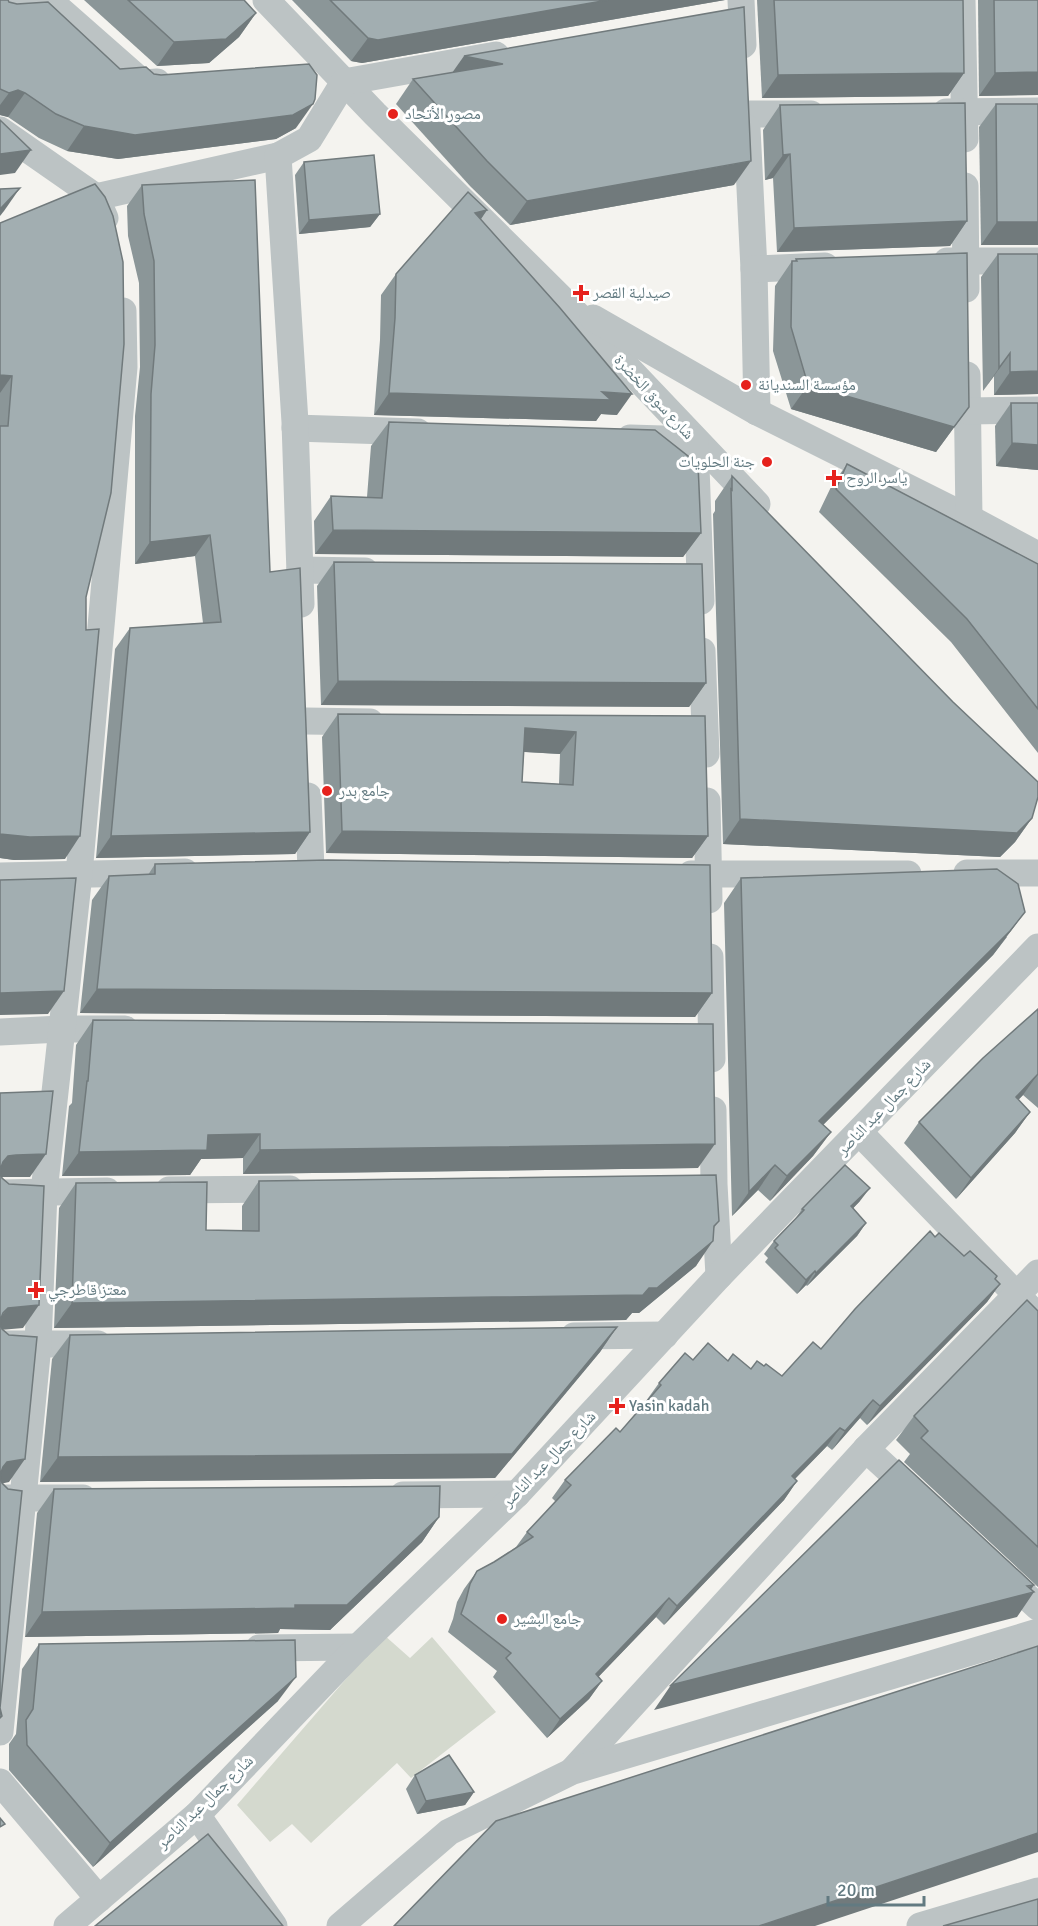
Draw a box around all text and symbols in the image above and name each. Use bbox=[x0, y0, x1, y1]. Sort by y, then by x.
place label: مصور اﻷتحاد bbox=[405, 104, 481, 124]
marker: مصور اﻷتحاد bbox=[386, 107, 400, 121]
place label: صيدلية القصر bbox=[592, 283, 671, 303]
marker: صيدلية القصر bbox=[574, 286, 588, 300]
street label: شارع سوق الخضرة bbox=[609, 350, 699, 444]
place label: مؤسسة السنديانة bbox=[758, 375, 856, 395]
marker: مؤسسة السنديانة bbox=[739, 378, 753, 392]
place label: جنة الحلويات bbox=[678, 452, 755, 472]
marker: جنة الحلويات bbox=[760, 455, 774, 469]
place label: ياسر الروح bbox=[846, 468, 907, 488]
marker: ياسر الروح bbox=[827, 471, 841, 485]
place label: جامع بدر bbox=[338, 781, 390, 801]
marker: جامع بدر bbox=[320, 784, 334, 798]
street label: شارع جمال عبد الناصر bbox=[832, 1055, 935, 1160]
place label: معتز قاطرجي bbox=[48, 1280, 127, 1302]
marker: معتز قاطرجي bbox=[29, 1283, 43, 1297]
place label: Yasin kadah bbox=[629, 1396, 709, 1416]
marker: Yasin kadah bbox=[610, 1399, 624, 1413]
street label: شارع جمال عبد الناصر bbox=[497, 1407, 600, 1512]
place label: جامع البشير bbox=[513, 1609, 581, 1629]
marker: جامع البشير bbox=[495, 1612, 509, 1626]
street label: شارع جمال عبد الناصر bbox=[152, 1751, 257, 1854]
scale bar bbox=[828, 1869, 924, 1907]
text: 20 m bbox=[837, 1879, 875, 1901]

